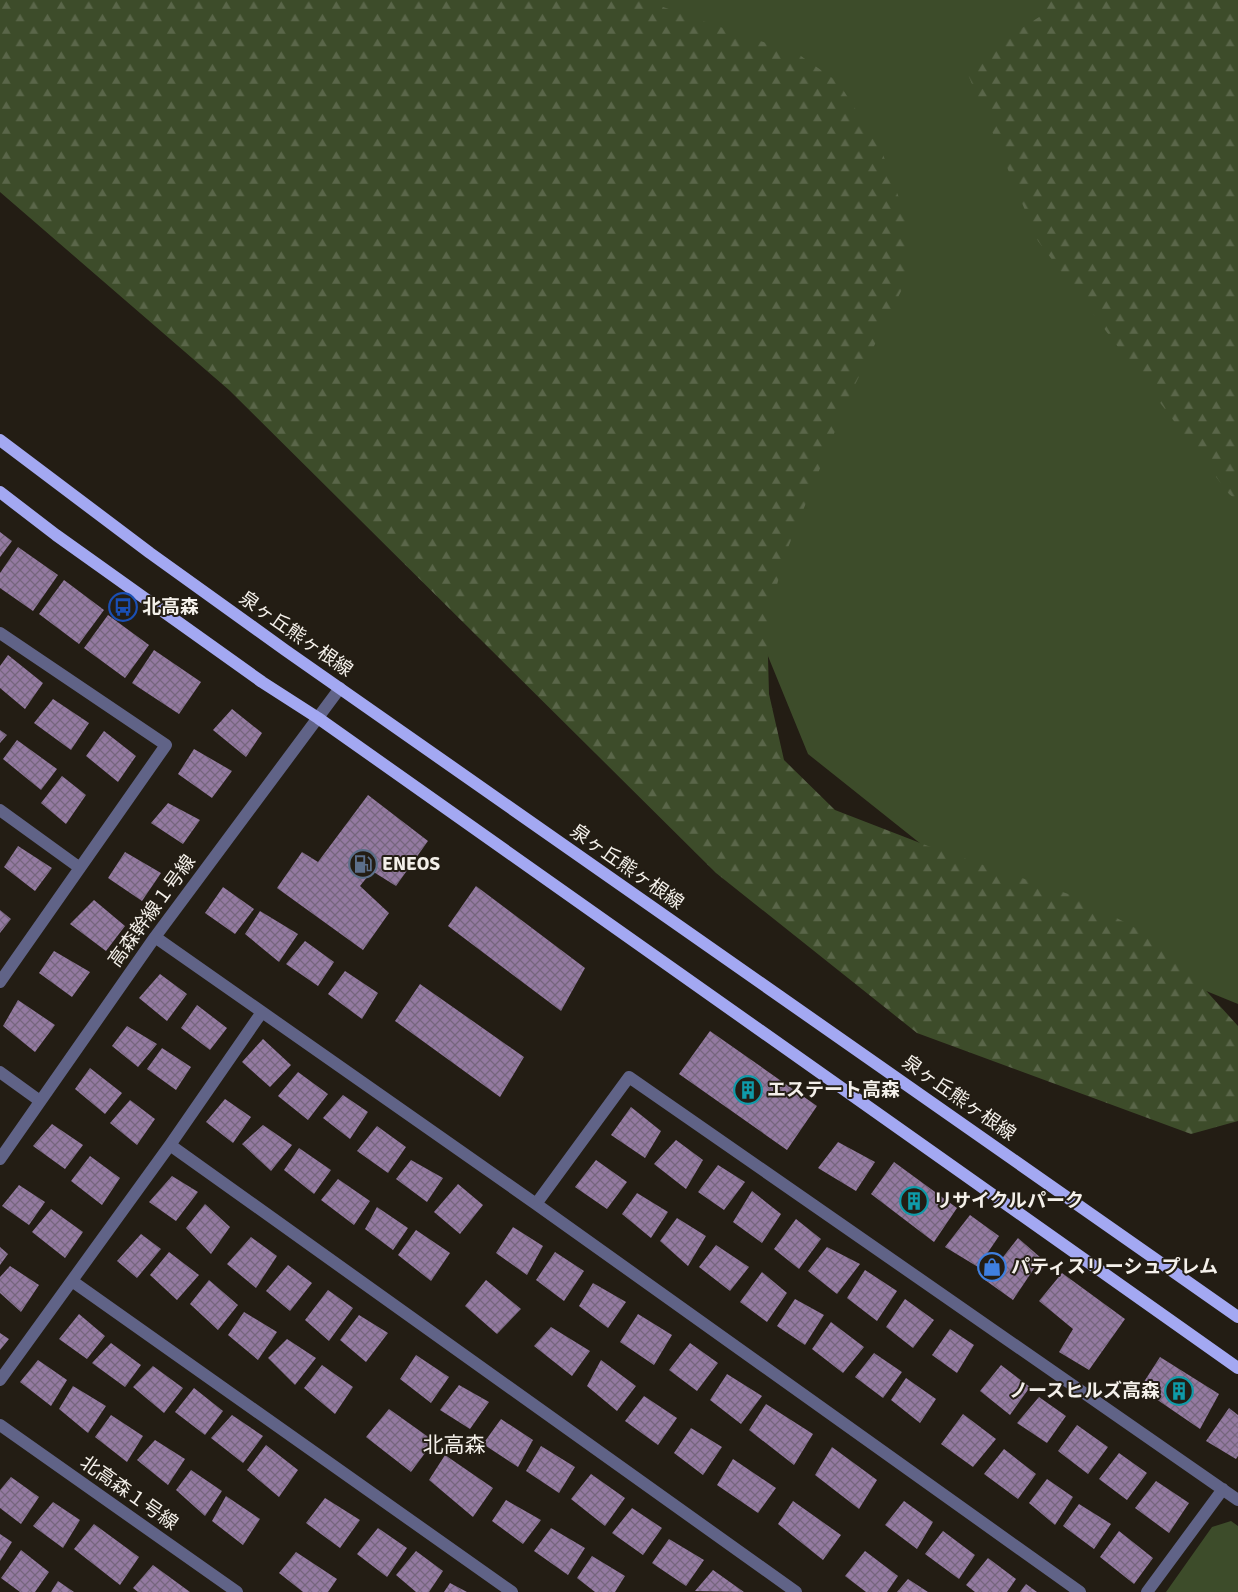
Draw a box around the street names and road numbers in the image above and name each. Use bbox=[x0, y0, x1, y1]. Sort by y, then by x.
street label: 泉ヶ丘熊ヶ根線 bbox=[235, 586, 357, 682]
street label: 泉ヶ丘熊ヶ根線 bbox=[566, 819, 688, 915]
street label: 高森幹線１号線 bbox=[103, 850, 201, 972]
street label: 泉ヶ丘熊ヶ根線 bbox=[898, 1050, 1020, 1146]
street label: 北高森１号線 bbox=[75, 1450, 183, 1536]

